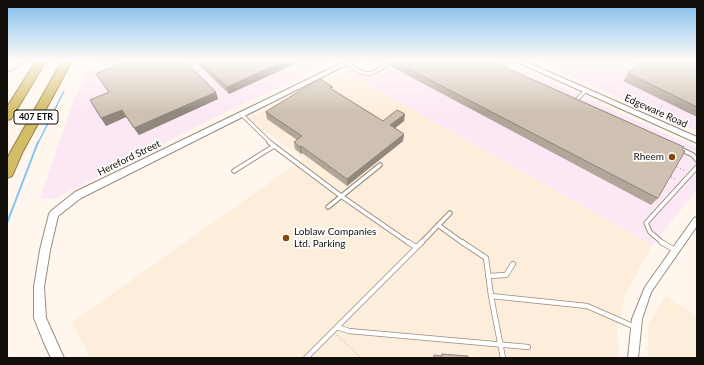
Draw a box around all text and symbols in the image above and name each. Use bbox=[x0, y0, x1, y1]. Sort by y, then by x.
street label: Edgeware Road bbox=[623, 92, 689, 130]
road number: 407 ETR bbox=[14, 110, 58, 124]
street label: Hereford Street bbox=[96, 138, 162, 178]
place label: Rheem bbox=[633, 151, 664, 163]
marker: Rheem bbox=[667, 152, 677, 162]
place label: Loblaw Companies Ltd. Parking bbox=[294, 226, 376, 250]
marker: Loblaw Companies Ltd. Parking bbox=[281, 233, 291, 243]

